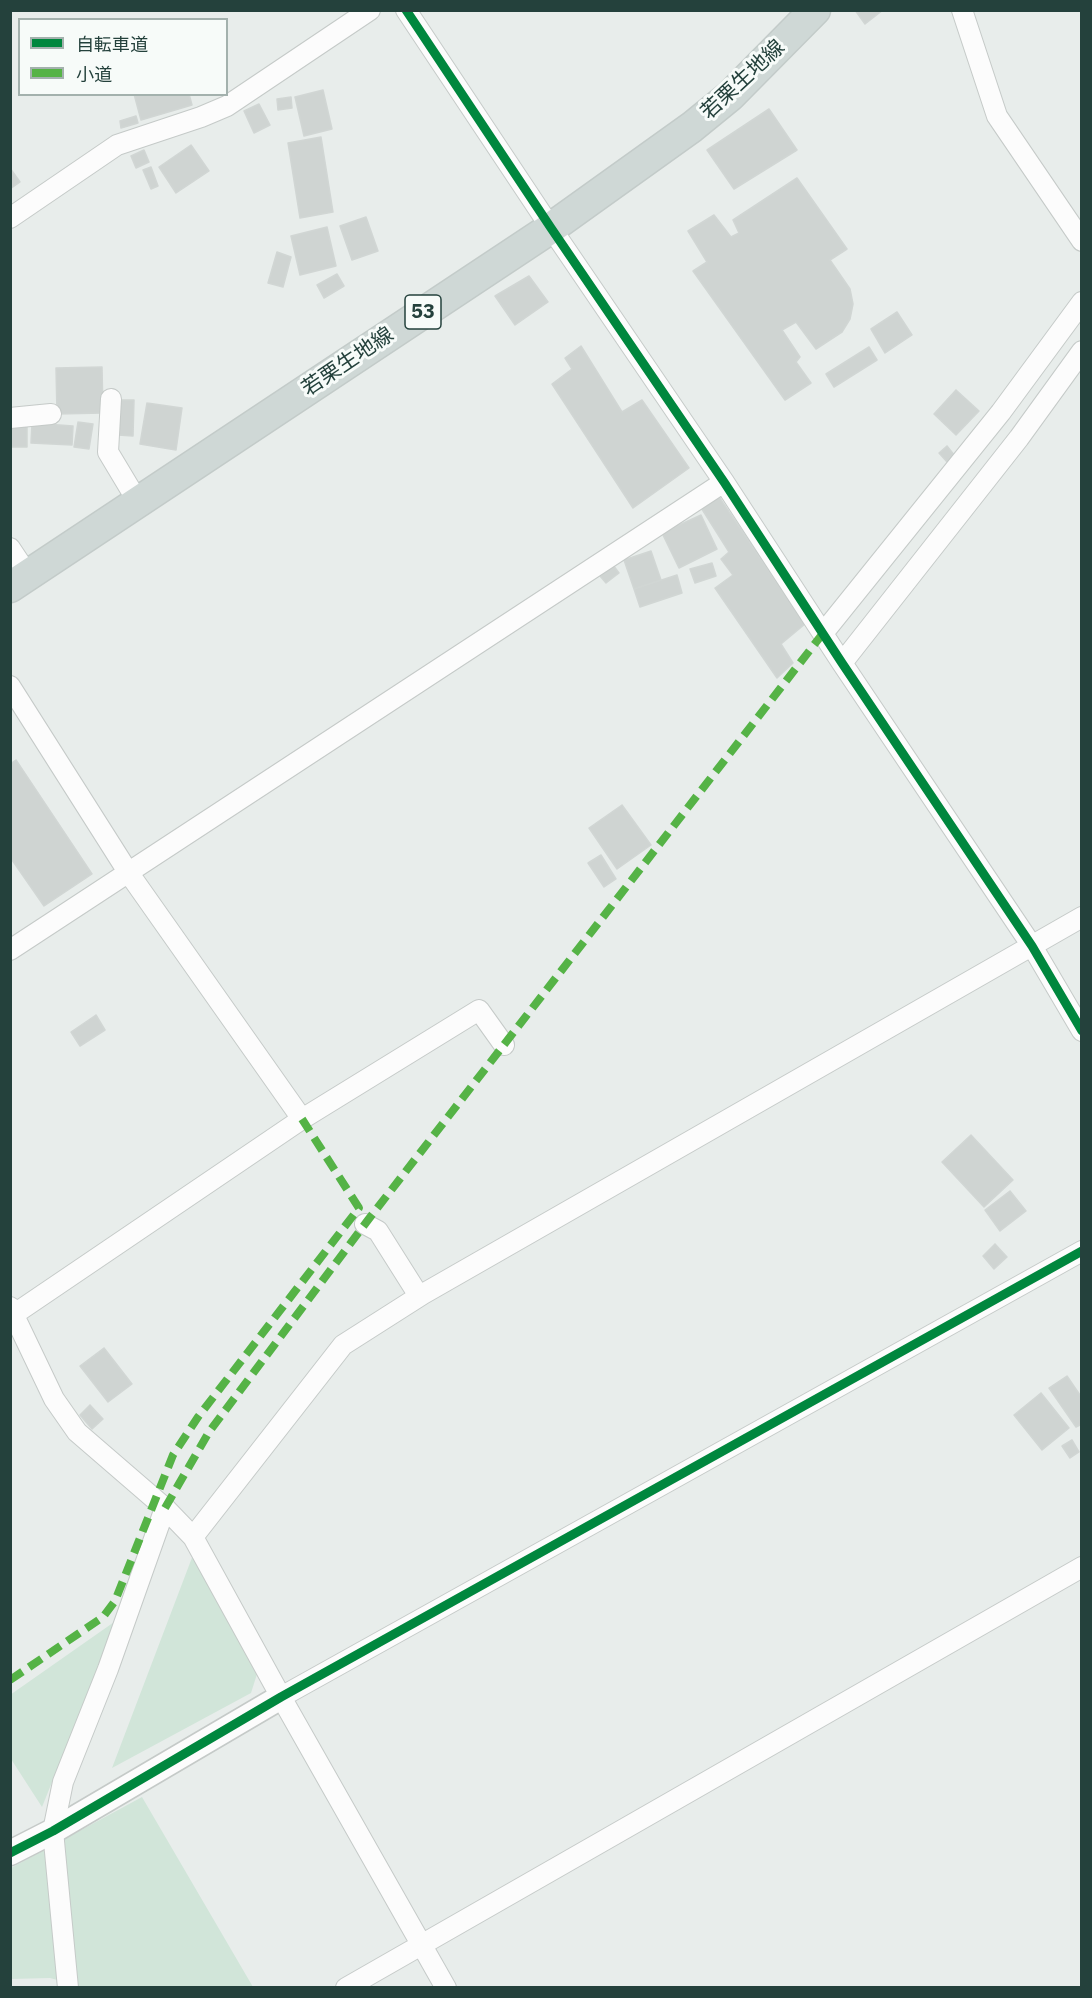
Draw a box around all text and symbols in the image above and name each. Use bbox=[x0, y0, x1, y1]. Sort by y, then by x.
legend bbox=[18, 18, 228, 96]
text: 自転車道 bbox=[76, 33, 148, 56]
street label: 若栗生地線 bbox=[696, 35, 790, 125]
text: 小道 bbox=[76, 63, 112, 86]
road number: 53 bbox=[405, 295, 441, 329]
street label: 若栗生地線 bbox=[297, 322, 399, 402]

